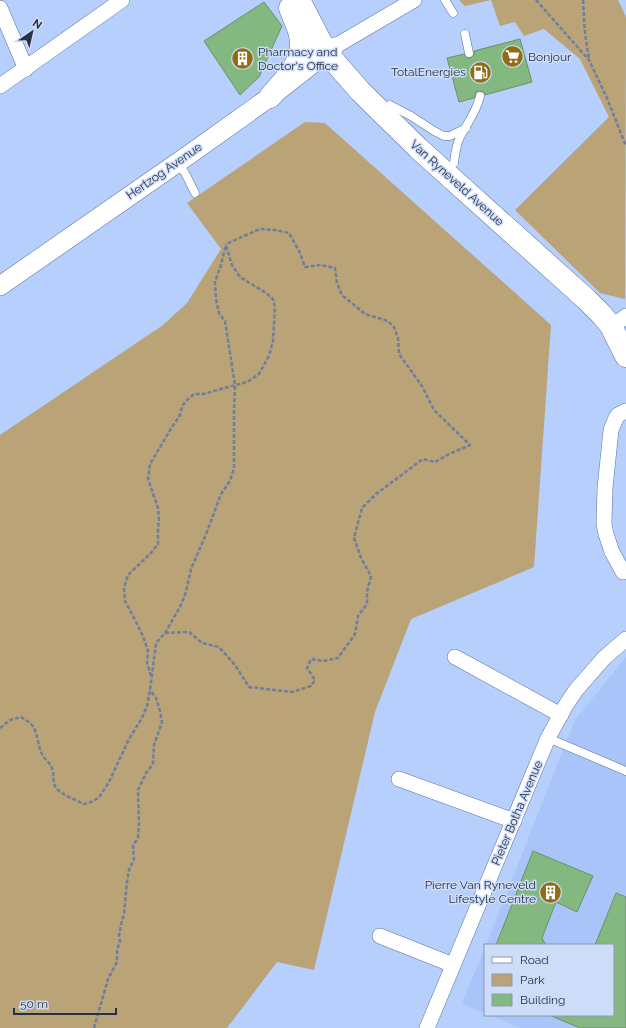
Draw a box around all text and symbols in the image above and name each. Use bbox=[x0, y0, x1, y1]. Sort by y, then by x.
north arrow bbox=[12, 12, 52, 52]
text: N bbox=[30, 16, 44, 32]
supermarket icon: Bonjour bbox=[499, 44, 525, 70]
place label: Pharmacy and Doctor's Office bbox=[258, 45, 338, 73]
building icon: Pharmacy and Doctor's Office bbox=[229, 46, 255, 72]
place label: Bonjour bbox=[528, 50, 572, 64]
fuel station icon: TotalEnergies bbox=[468, 59, 494, 85]
place label: TotalEnergies bbox=[391, 65, 466, 79]
street label: Van Ryneveld Avenue bbox=[407, 137, 507, 229]
street label: Hertzog Avenue bbox=[123, 140, 205, 202]
street label: Pieter Botha Avenue bbox=[489, 759, 545, 867]
place label: Pierre Van Ryneveld Lifestyle Centre bbox=[425, 878, 536, 906]
building icon: Pierre Van Ryneveld Lifestyle Centre bbox=[538, 879, 564, 905]
legend bbox=[484, 944, 614, 1016]
text: Road bbox=[520, 953, 549, 967]
text: Park bbox=[520, 973, 545, 987]
scale bar bbox=[14, 990, 116, 1016]
text: Building bbox=[520, 993, 566, 1007]
text: 50 m bbox=[20, 997, 48, 1011]

